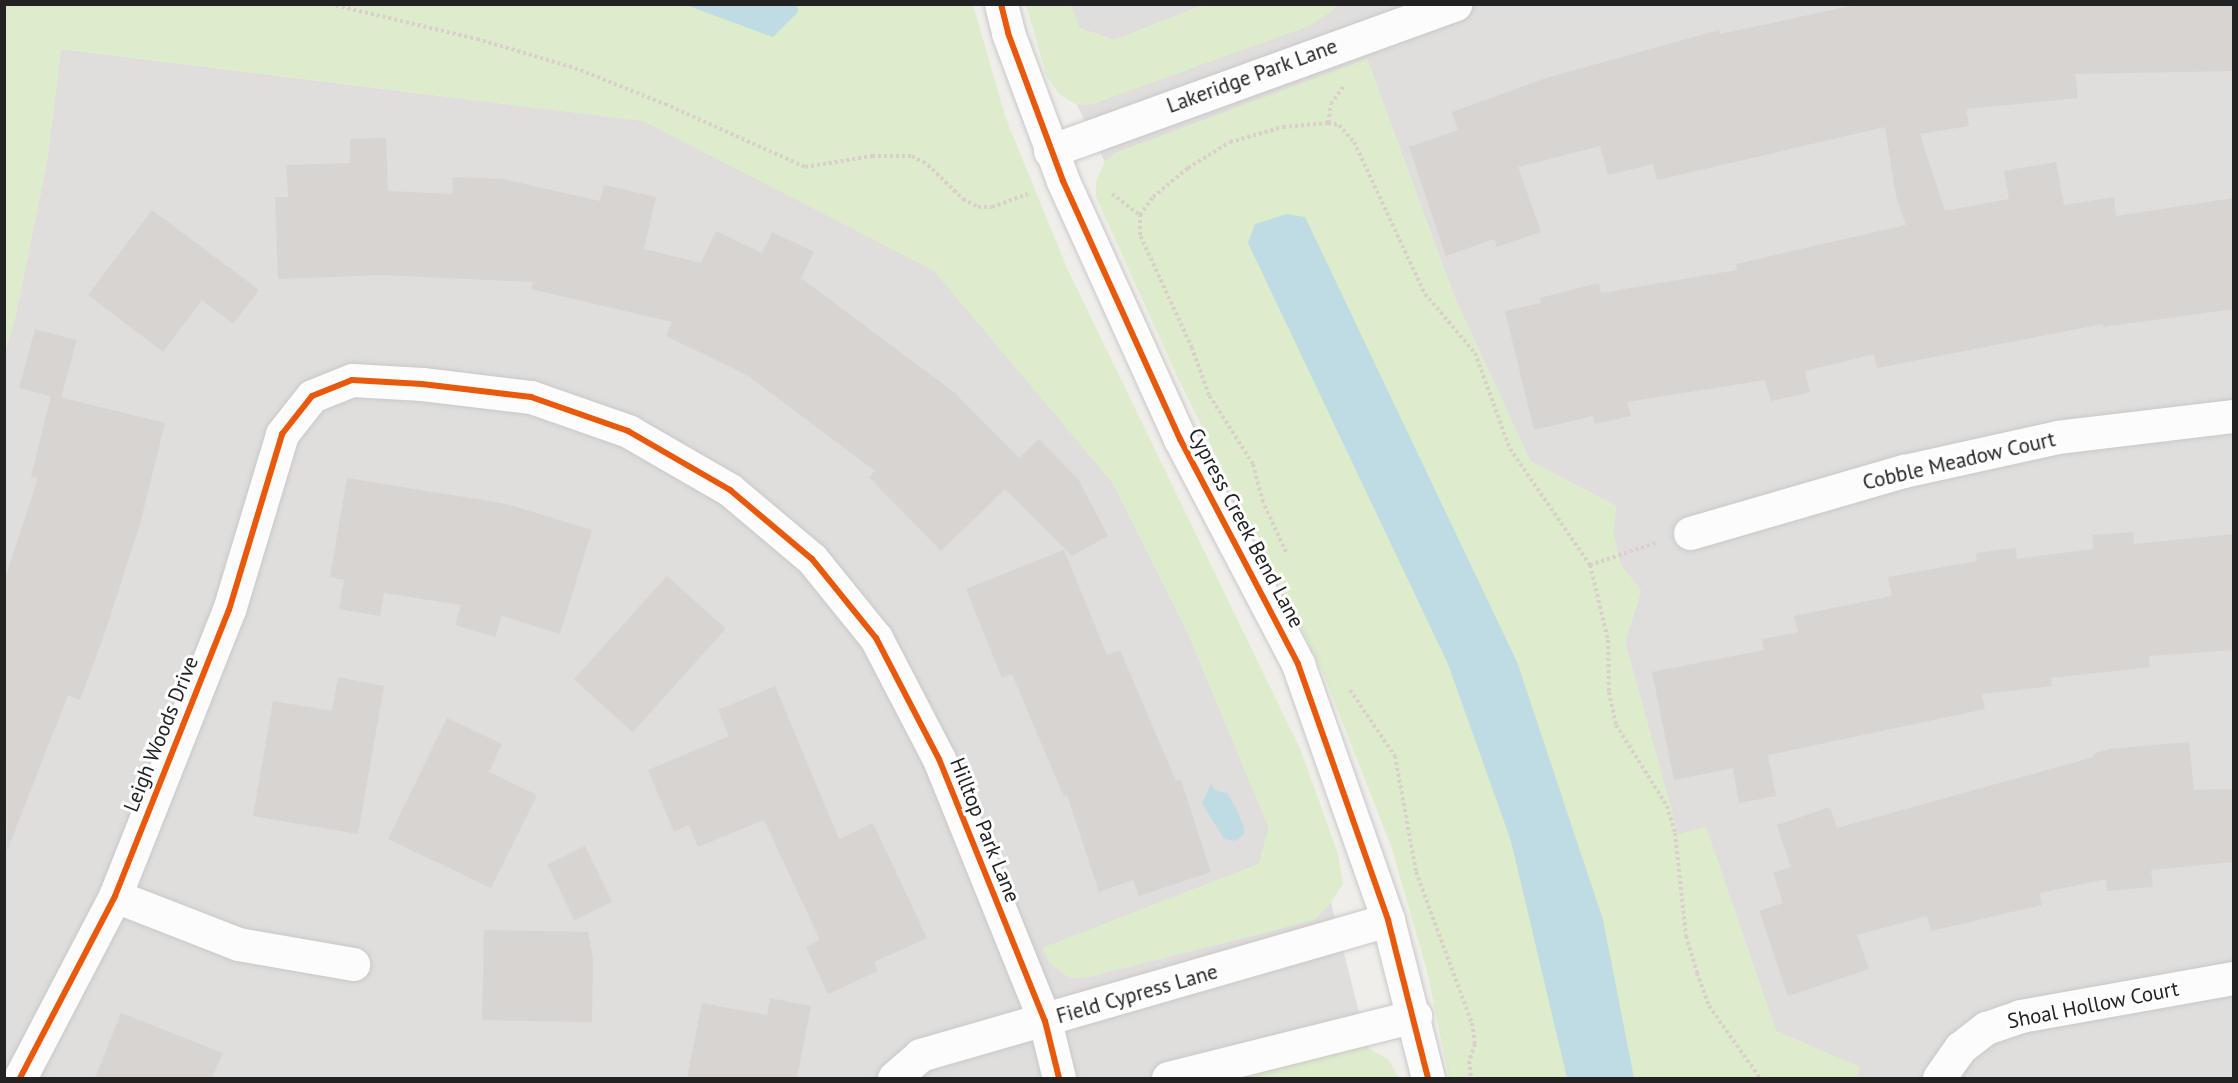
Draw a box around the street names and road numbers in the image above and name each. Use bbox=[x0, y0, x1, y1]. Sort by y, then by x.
street label: Lakeridge Park Lane bbox=[1163, 33, 1341, 119]
street label: Cypress Creek Bend Lane bbox=[1182, 424, 1310, 632]
street label: Cobble Meadow Court bbox=[1860, 427, 2058, 495]
street label: Leigh Woods Drive bbox=[118, 652, 204, 816]
street label: Hilltop Park Lane bbox=[944, 754, 1026, 906]
street label: Field Cypress Lane bbox=[1053, 959, 1221, 1029]
street label: Shoal Hollow Court bbox=[2005, 976, 2181, 1034]

